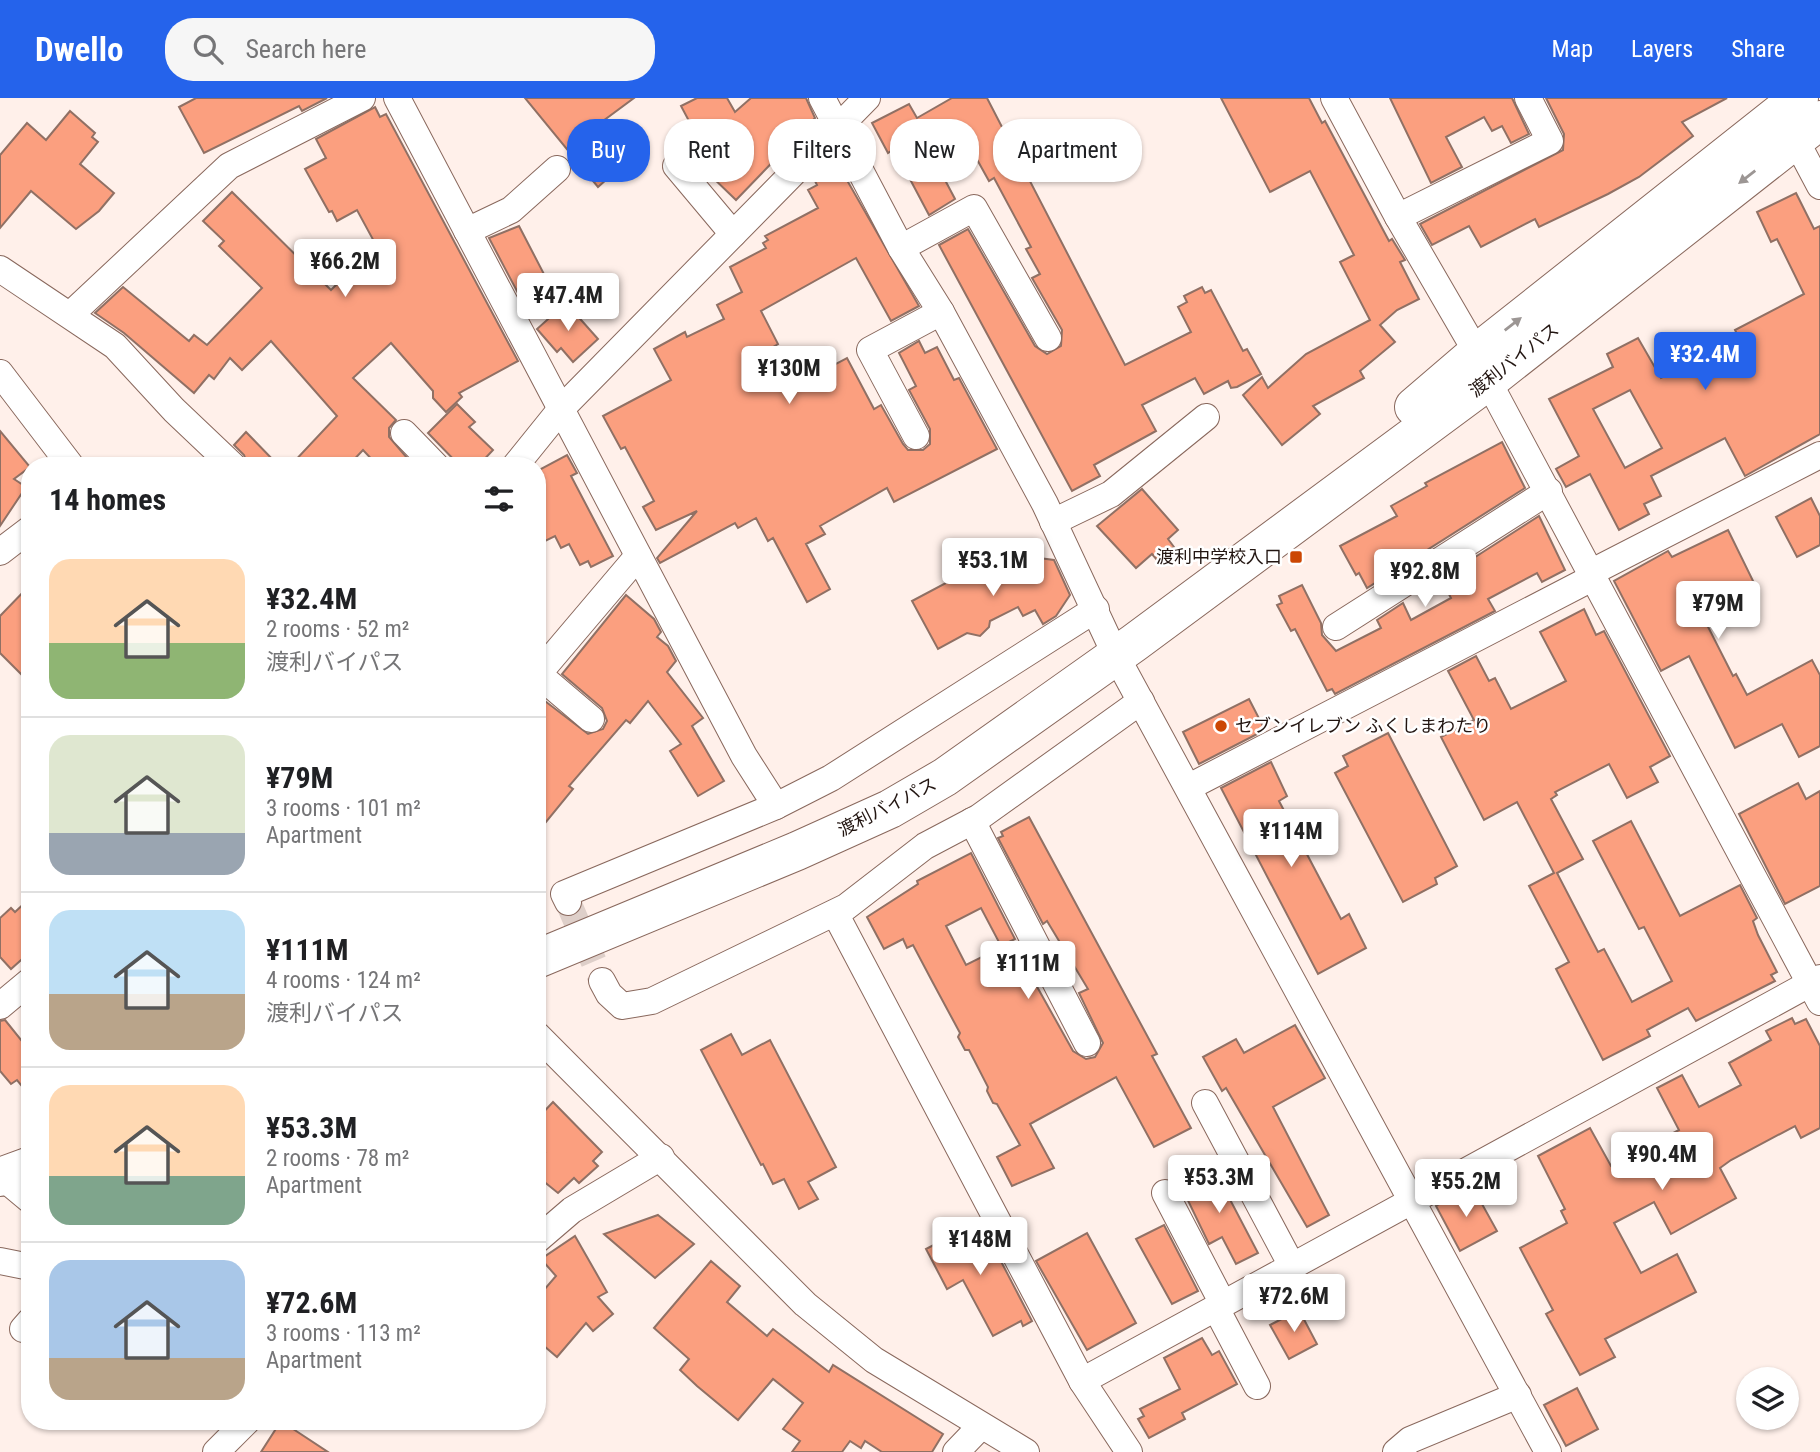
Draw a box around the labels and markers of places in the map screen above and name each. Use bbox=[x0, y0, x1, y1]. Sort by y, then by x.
pin: ¥66.2M bbox=[288, 240, 402, 299]
pin: ¥47.4M bbox=[511, 274, 625, 333]
pin: ¥32.4M bbox=[1648, 332, 1762, 392]
pin: ¥130M bbox=[740, 346, 838, 406]
pin: ¥53.1M bbox=[936, 538, 1050, 598]
place label: 渡利中学校入口 bbox=[1156, 546, 1282, 567]
marker: 渡利中学校入口 bbox=[1288, 549, 1304, 565]
pin: ¥92.8M bbox=[1368, 550, 1482, 609]
pin: ¥79M bbox=[1677, 582, 1759, 641]
place label: セブンイレブン ふくしまわたり bbox=[1235, 715, 1491, 736]
marker: セブンイレブン ふくしまわたり bbox=[1213, 718, 1229, 734]
pin: ¥114M bbox=[1242, 810, 1340, 869]
pin: ¥111M bbox=[979, 942, 1077, 1001]
pin: ¥90.4M bbox=[1605, 1132, 1719, 1192]
pin: ¥53.3M bbox=[1162, 1156, 1276, 1215]
pin: ¥55.2M bbox=[1409, 1160, 1523, 1219]
pin: ¥148M bbox=[931, 1218, 1029, 1277]
pin: ¥72.6M bbox=[1237, 1274, 1351, 1334]

